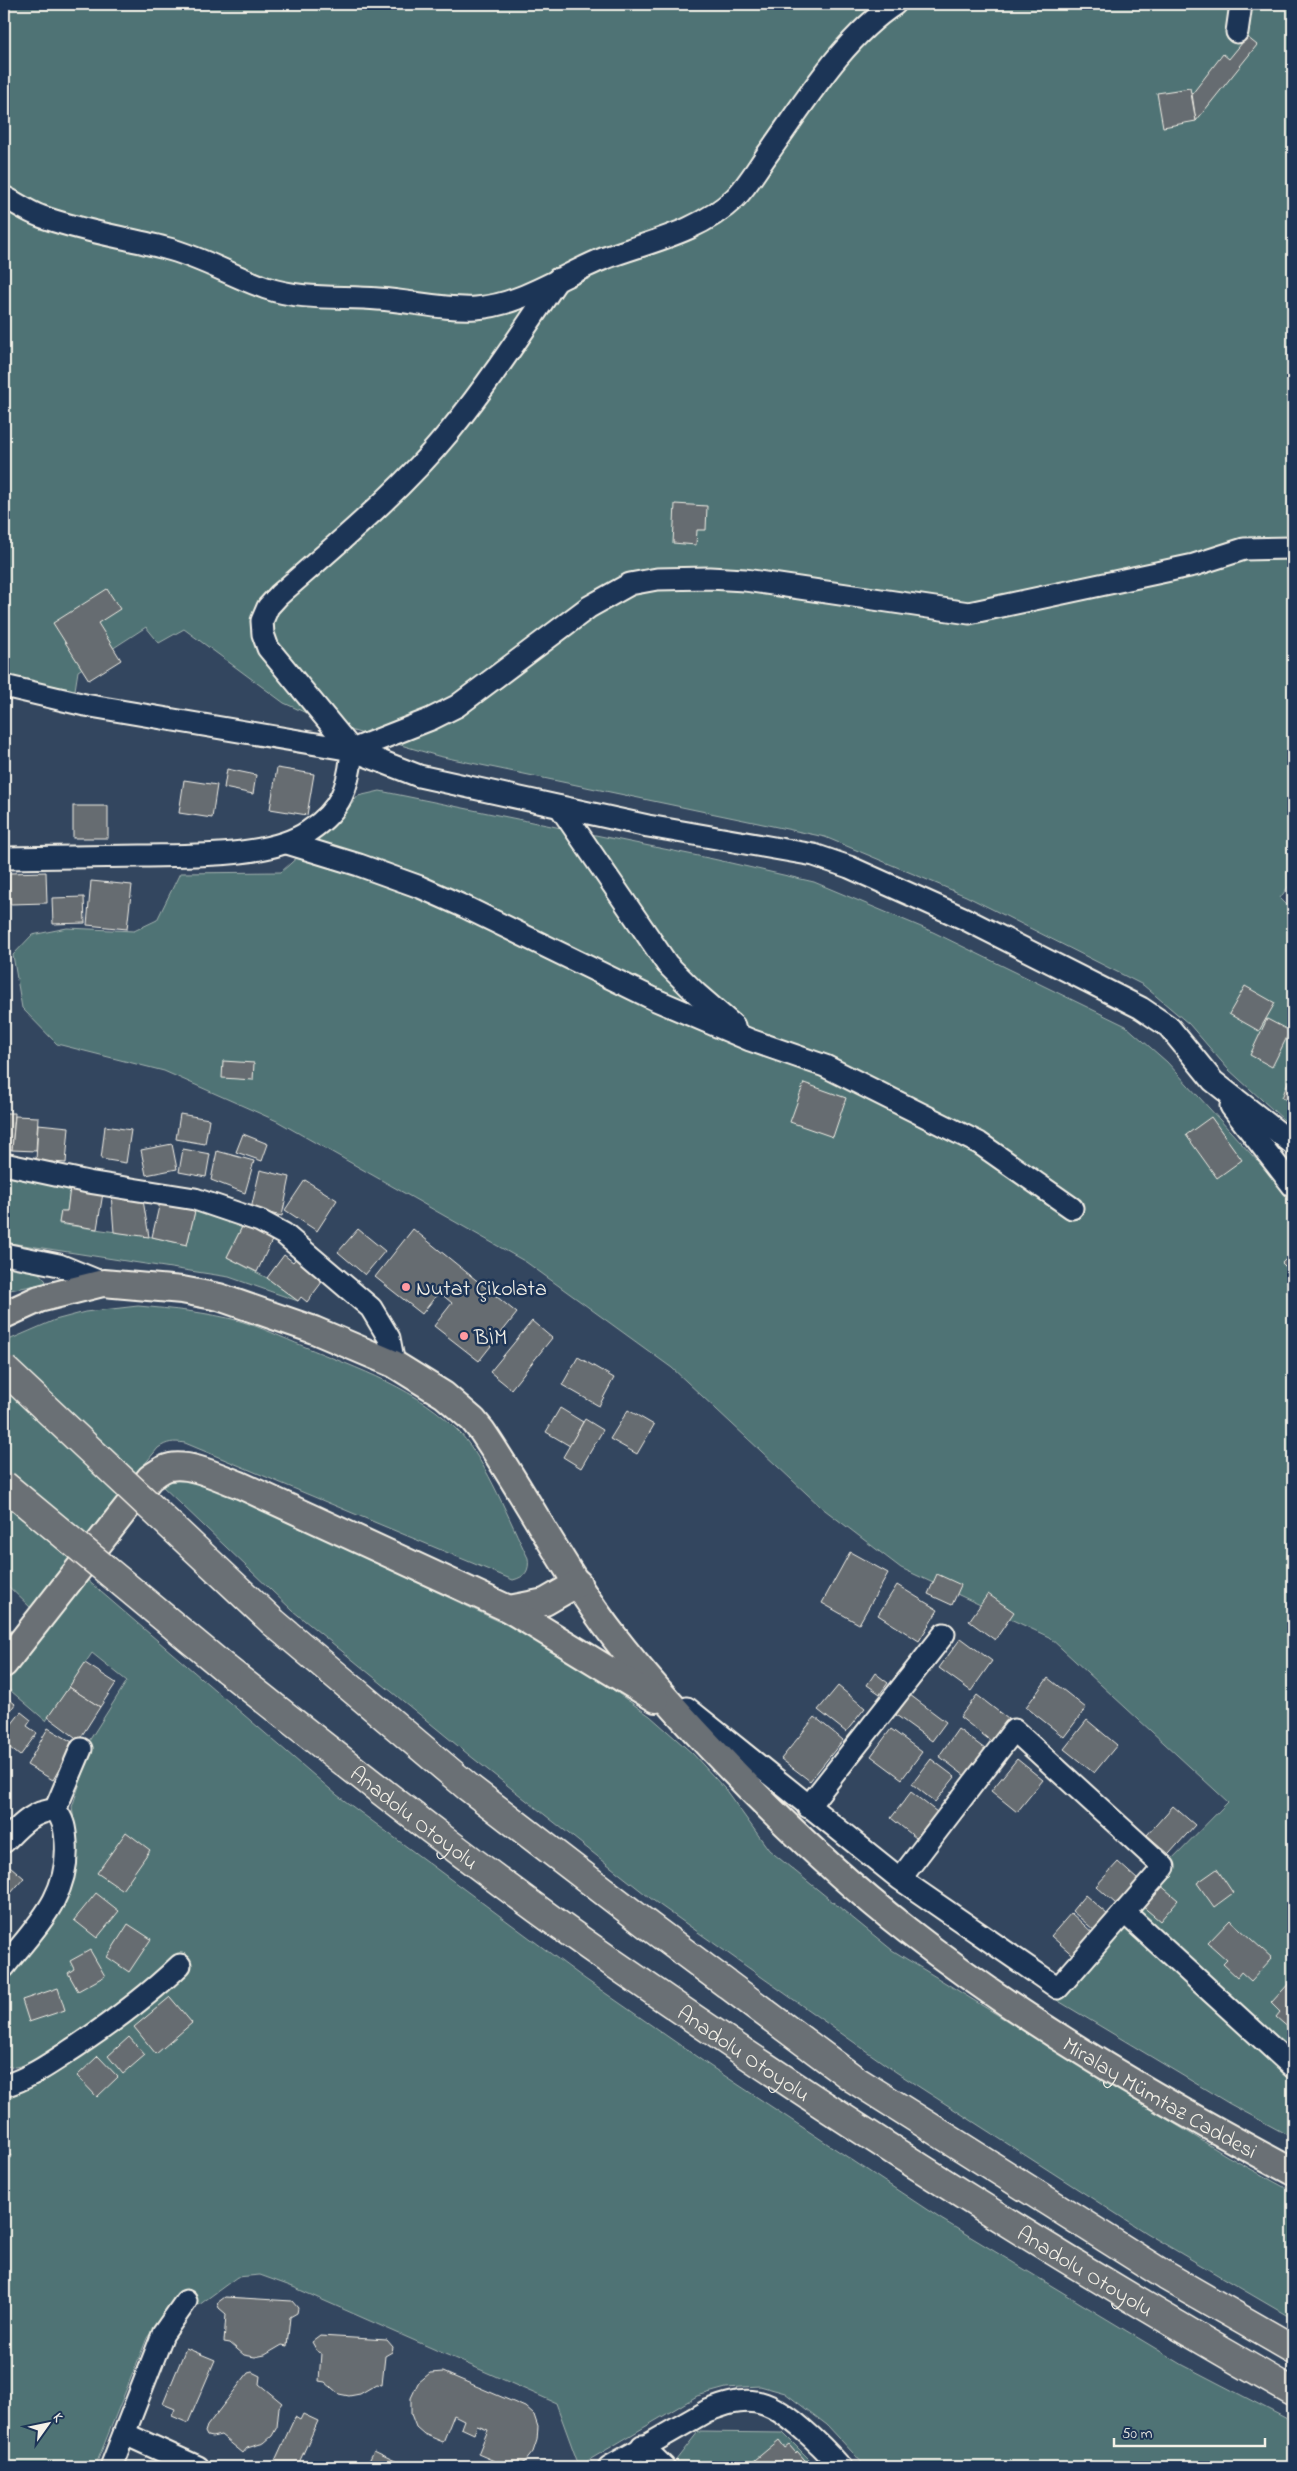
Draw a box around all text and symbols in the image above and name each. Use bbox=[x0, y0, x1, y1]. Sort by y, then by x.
place label: Nutat Çikolata bbox=[416, 1274, 547, 1306]
marker: Nutat Çikolata bbox=[400, 1281, 412, 1293]
place label: BİM bbox=[473, 1323, 507, 1355]
marker: BİM bbox=[458, 1330, 470, 1342]
street label: Anadolu Otoyolu bbox=[342, 1759, 484, 1879]
street label: Anadolu Otoyolu bbox=[670, 1999, 816, 2111]
street label: Miralay Mümtaz Caddesi bbox=[1055, 2030, 1262, 2169]
street label: Anadolu Otoyolu bbox=[1010, 2219, 1159, 2326]
north arrow bbox=[22, 2398, 72, 2448]
text: K bbox=[47, 2409, 69, 2427]
scale bar bbox=[1114, 2416, 1266, 2448]
text: 50 m bbox=[1122, 2423, 1153, 2445]

